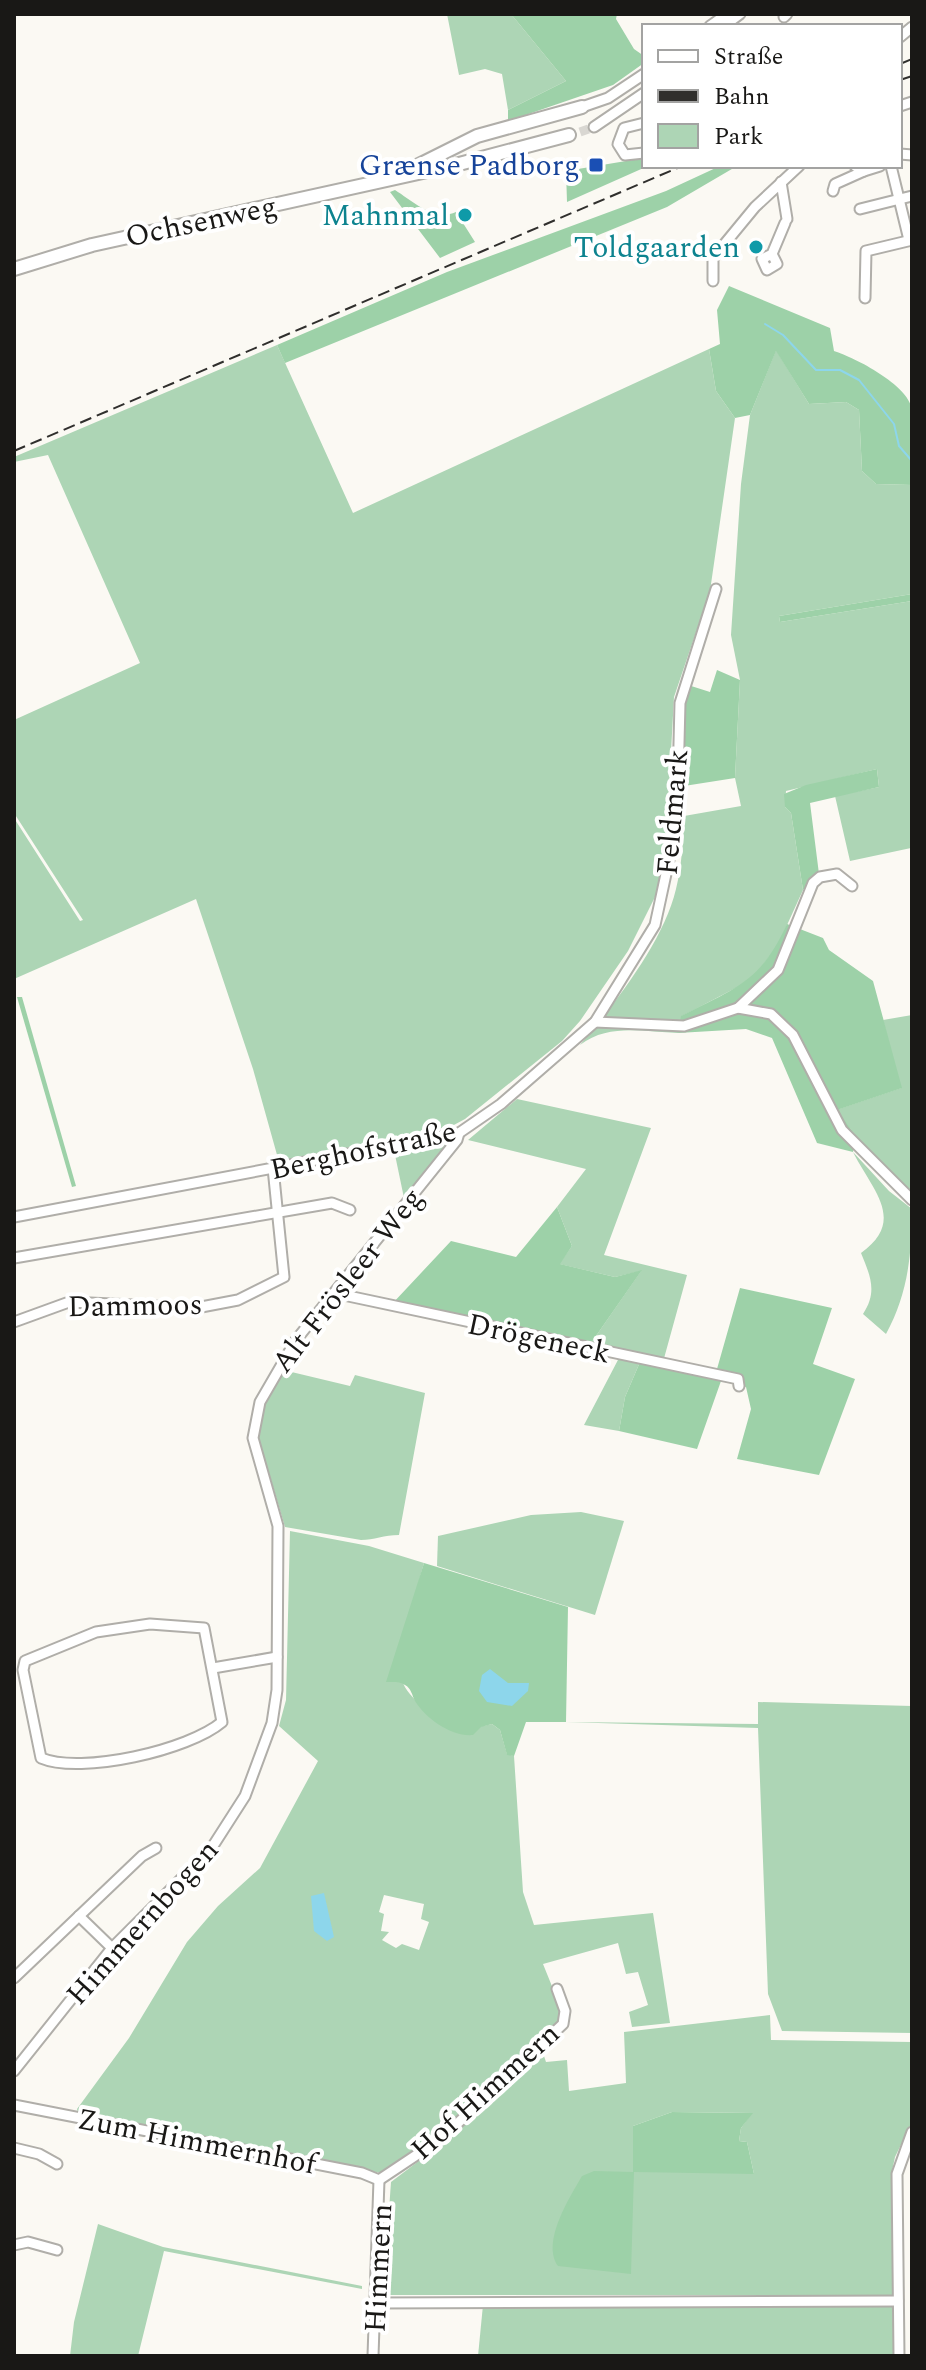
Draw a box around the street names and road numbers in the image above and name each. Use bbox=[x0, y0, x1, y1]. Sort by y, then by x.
street label: Ochsenweg bbox=[121, 183, 281, 261]
street label: Feldmark bbox=[645, 747, 701, 877]
street label: Berghofstraße bbox=[266, 1109, 461, 1193]
street label: Alt Frösleer Weg bbox=[260, 1178, 435, 1383]
street label: Dammoos bbox=[67, 1282, 203, 1330]
street label: Drögeneck bbox=[463, 1301, 615, 1377]
street label: Himmernbogen bbox=[55, 1829, 230, 2016]
street label: Hof Himmern bbox=[401, 2012, 571, 2172]
street label: Zum Himmernhof bbox=[73, 2096, 323, 2188]
street label: Himmern bbox=[353, 2202, 405, 2334]

